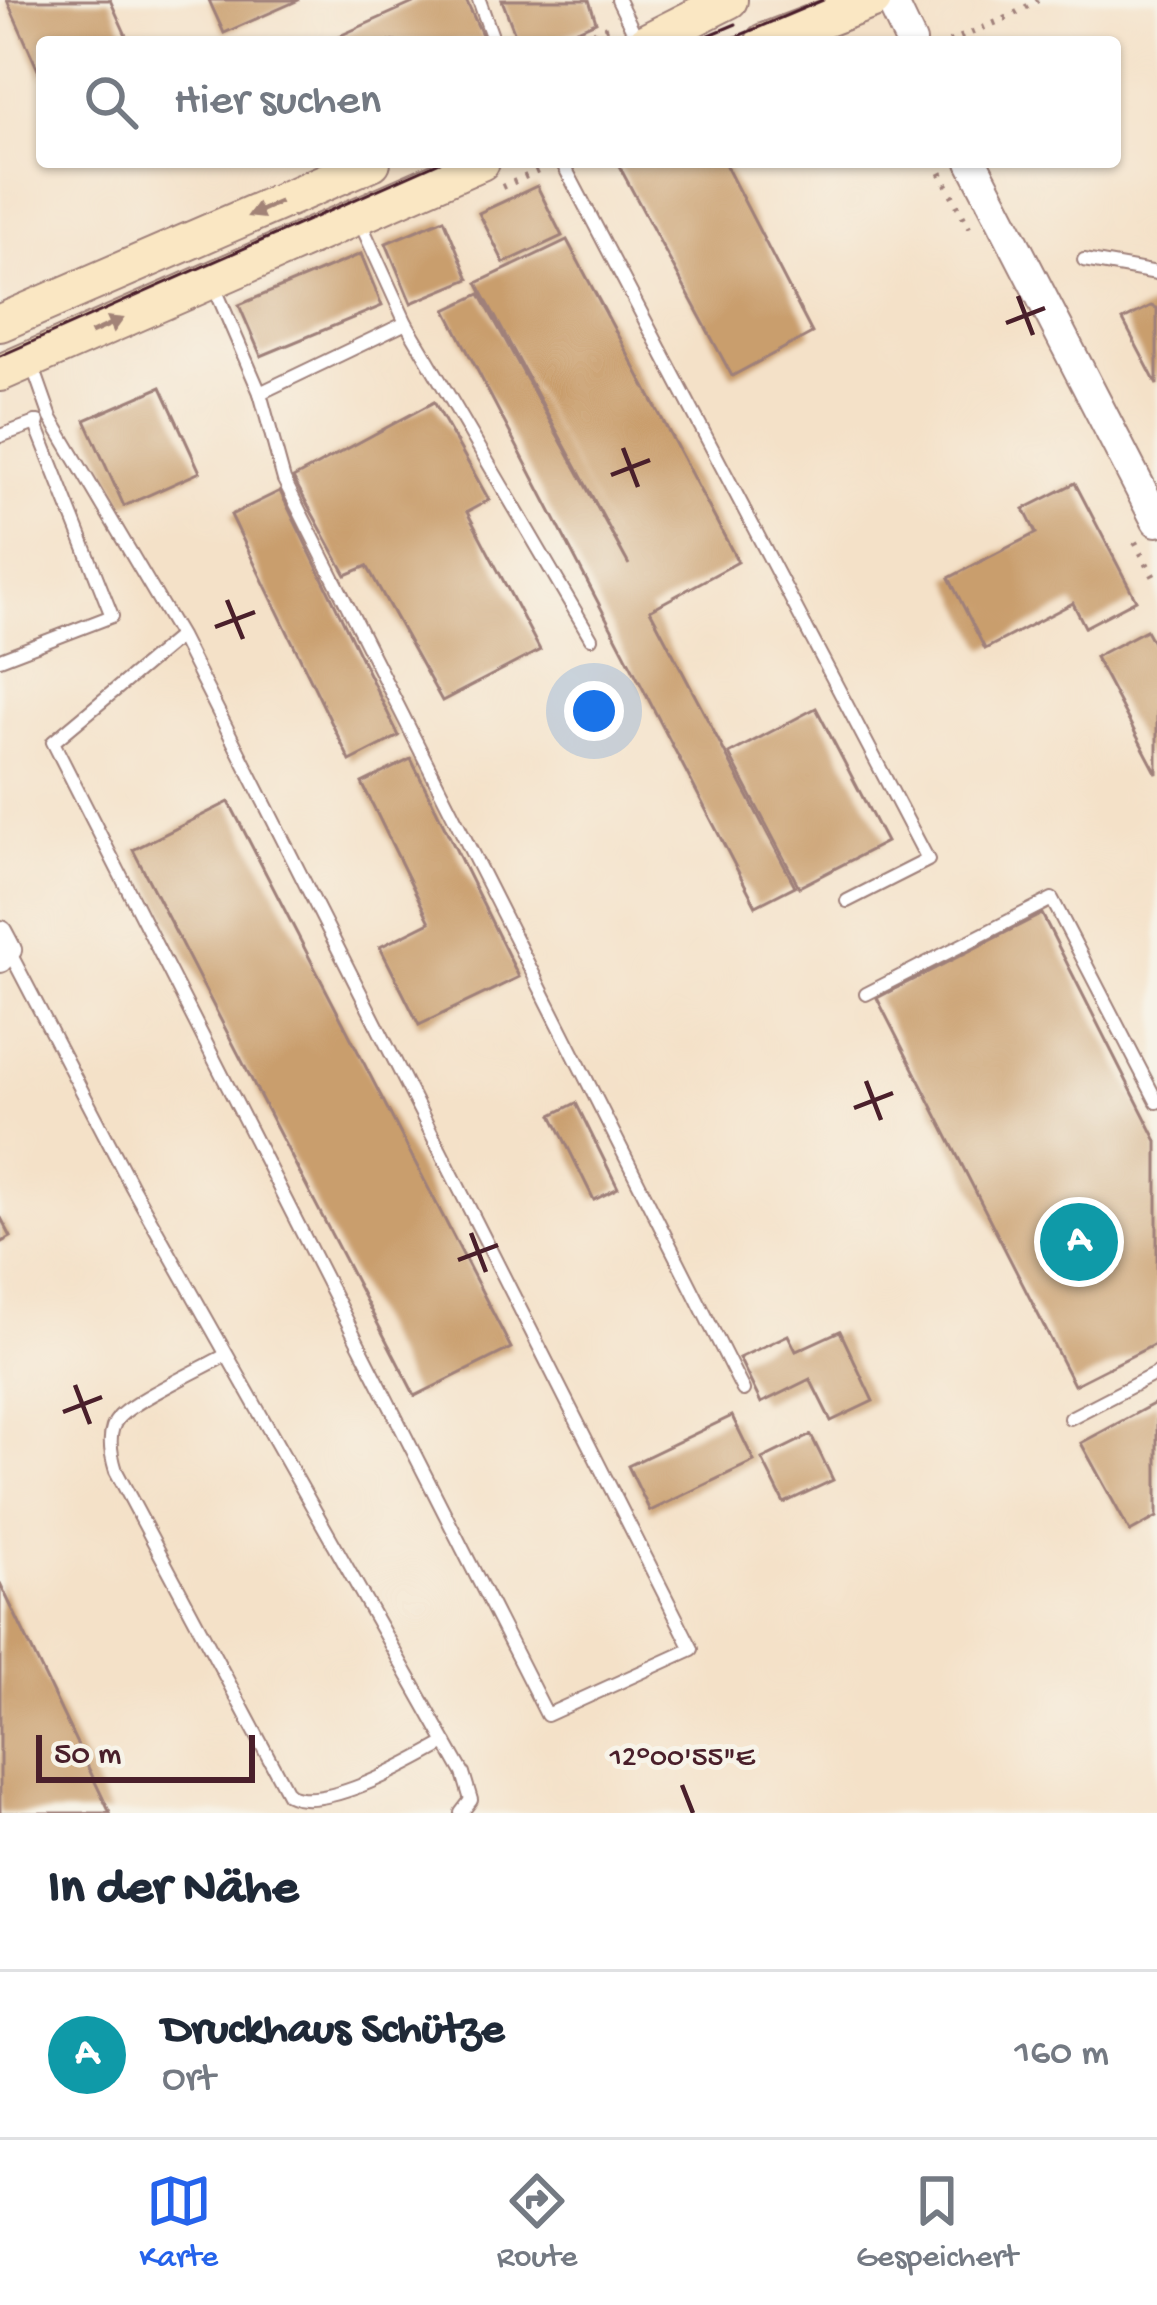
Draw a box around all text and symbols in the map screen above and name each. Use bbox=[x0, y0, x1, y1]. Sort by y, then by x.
search box bbox=[36, 36, 1121, 168]
icon: search bbox=[78, 69, 144, 135]
text: Hier suchen bbox=[174, 76, 381, 129]
one-way arrow bbox=[247, 199, 282, 219]
one-way arrow bbox=[90, 315, 125, 335]
your location bbox=[564, 681, 624, 741]
pin: A bbox=[1040, 1197, 1118, 1287]
scale bar bbox=[36, 1729, 255, 1782]
text: 50 m bbox=[54, 1737, 121, 1775]
text: 12°00'55"E bbox=[609, 1742, 756, 1777]
text: In der Nähe bbox=[48, 1861, 298, 1921]
text: Druckhaus Schütze bbox=[162, 2005, 504, 2058]
text: A bbox=[75, 2032, 99, 2078]
text: 160 m bbox=[1014, 2032, 1109, 2078]
text: Ort bbox=[162, 2058, 215, 2104]
tab: Karte bbox=[139, 2168, 218, 2278]
tab: Route bbox=[497, 2168, 577, 2278]
tab: Gespeichert bbox=[856, 2168, 1018, 2278]

